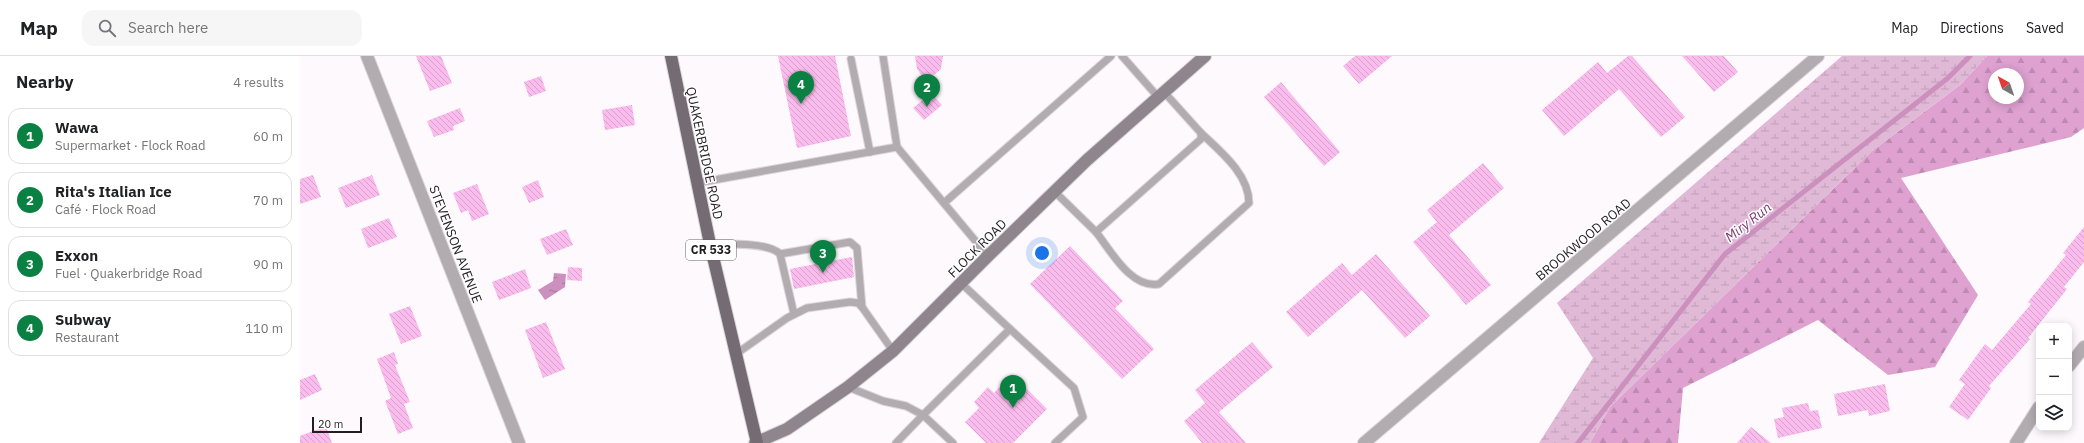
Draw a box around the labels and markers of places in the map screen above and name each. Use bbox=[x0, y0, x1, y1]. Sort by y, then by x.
pin: 4 bbox=[788, 71, 814, 104]
pin: 2 bbox=[914, 74, 940, 107]
pin: 3 bbox=[810, 240, 836, 273]
pin: 1 bbox=[1000, 375, 1026, 408]

